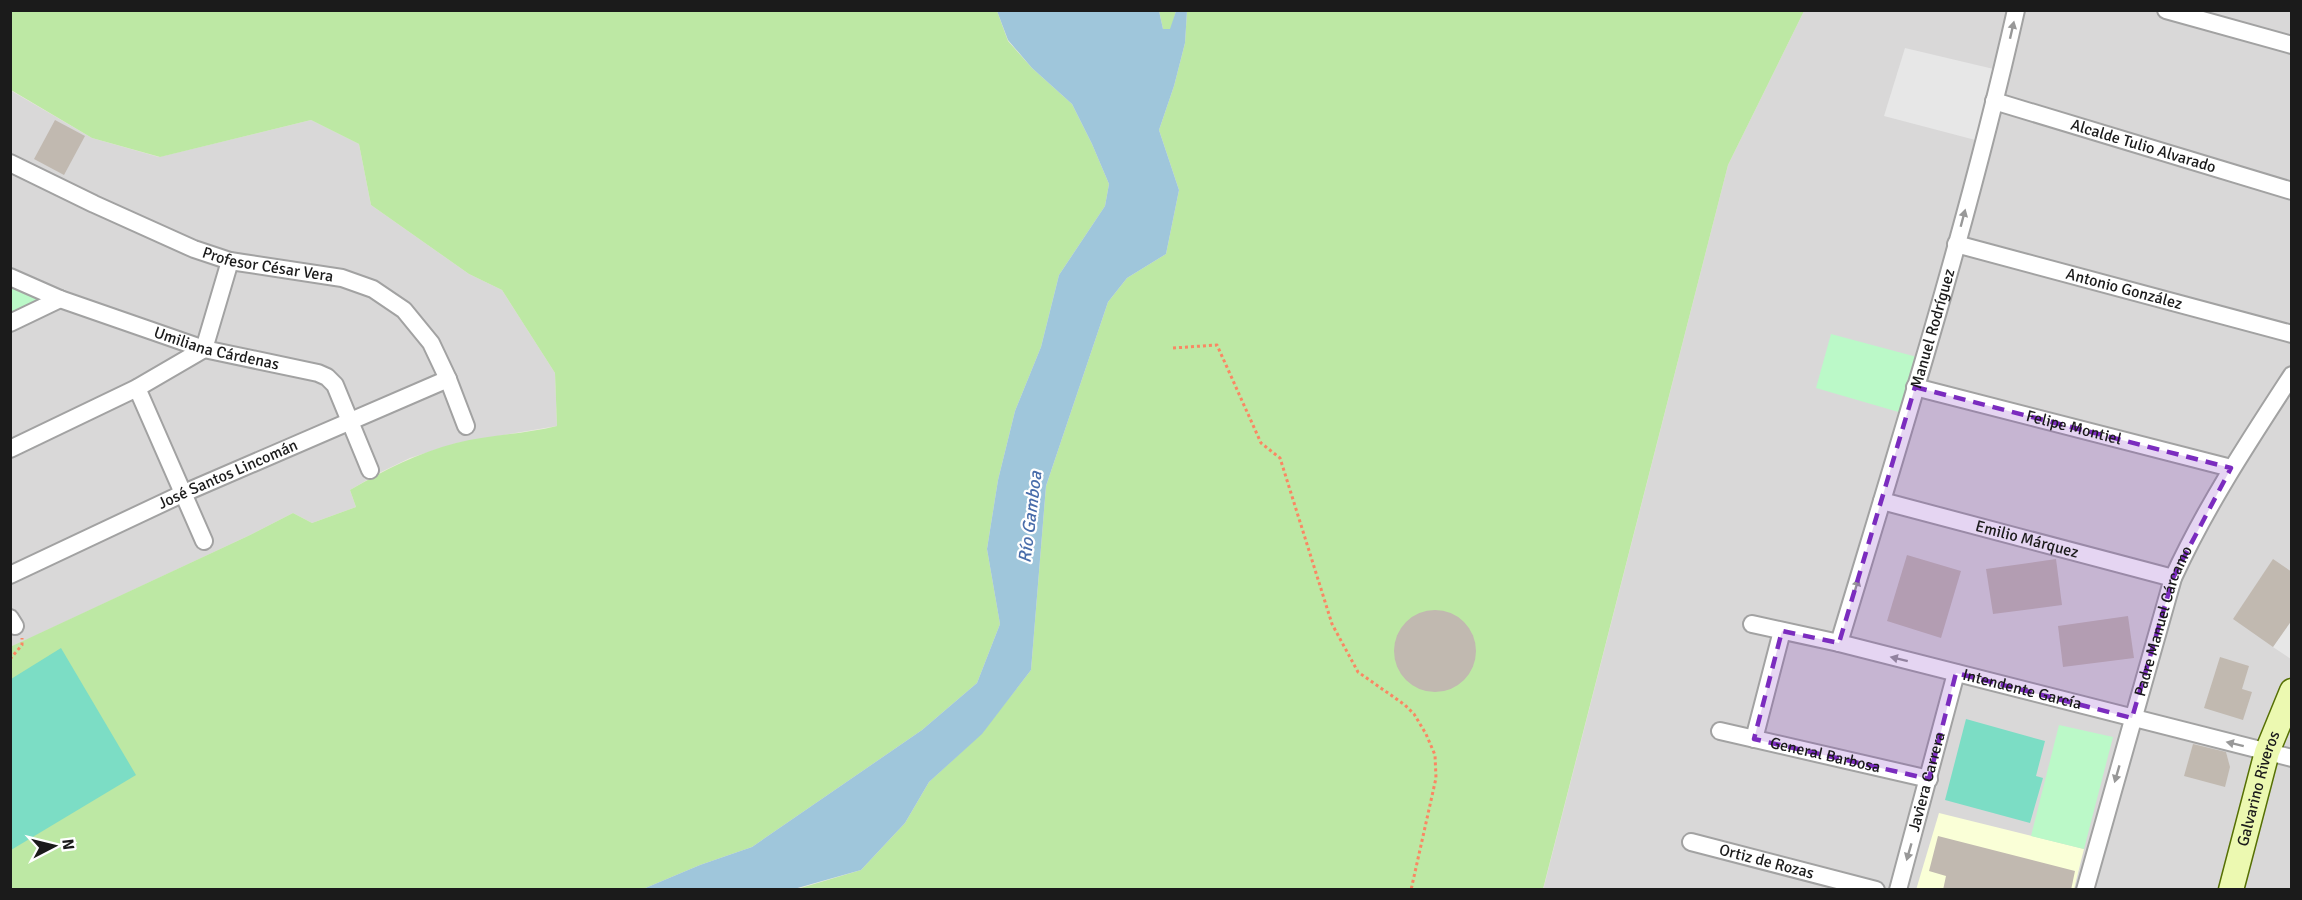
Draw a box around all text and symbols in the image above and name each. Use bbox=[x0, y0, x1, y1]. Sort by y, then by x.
one-way arrow bbox=[2007, 20, 2017, 39]
street label: Alcalde Tulio Alvarado bbox=[2068, 115, 2218, 177]
one-way arrow bbox=[1958, 209, 1968, 228]
street label: Profesor César Vera bbox=[200, 242, 335, 287]
street label: Antonio González bbox=[2064, 264, 2184, 314]
street label: Manuel Rodríguez bbox=[1906, 267, 1960, 391]
street label: Umiliana Cárdenas bbox=[151, 322, 281, 375]
street label: Felipe Montiel bbox=[2024, 406, 2124, 450]
street label: José Santos Lincomán bbox=[155, 435, 301, 514]
water label: Río Gamboa bbox=[1013, 469, 1047, 564]
street label: Emilio Márquez bbox=[1973, 516, 2081, 563]
street label: Padre Manuel Cárcamo bbox=[2130, 543, 2197, 699]
one-way arrow bbox=[1852, 578, 1861, 596]
one-way arrow bbox=[1890, 653, 1908, 663]
street label: Intendente García bbox=[1961, 665, 2084, 714]
street label: Galvarino Riveros bbox=[2233, 728, 2285, 849]
street label: Javiera Carrera bbox=[1904, 730, 1950, 834]
street label: General Barbosa bbox=[1768, 733, 1882, 778]
one-way arrow bbox=[2226, 739, 2244, 749]
one-way arrow bbox=[2111, 765, 2121, 783]
north arrow bbox=[24, 816, 84, 876]
text: N bbox=[57, 838, 78, 851]
street label: Ortiz de Rozas bbox=[1717, 840, 1816, 883]
one-way arrow bbox=[1904, 843, 1913, 861]

